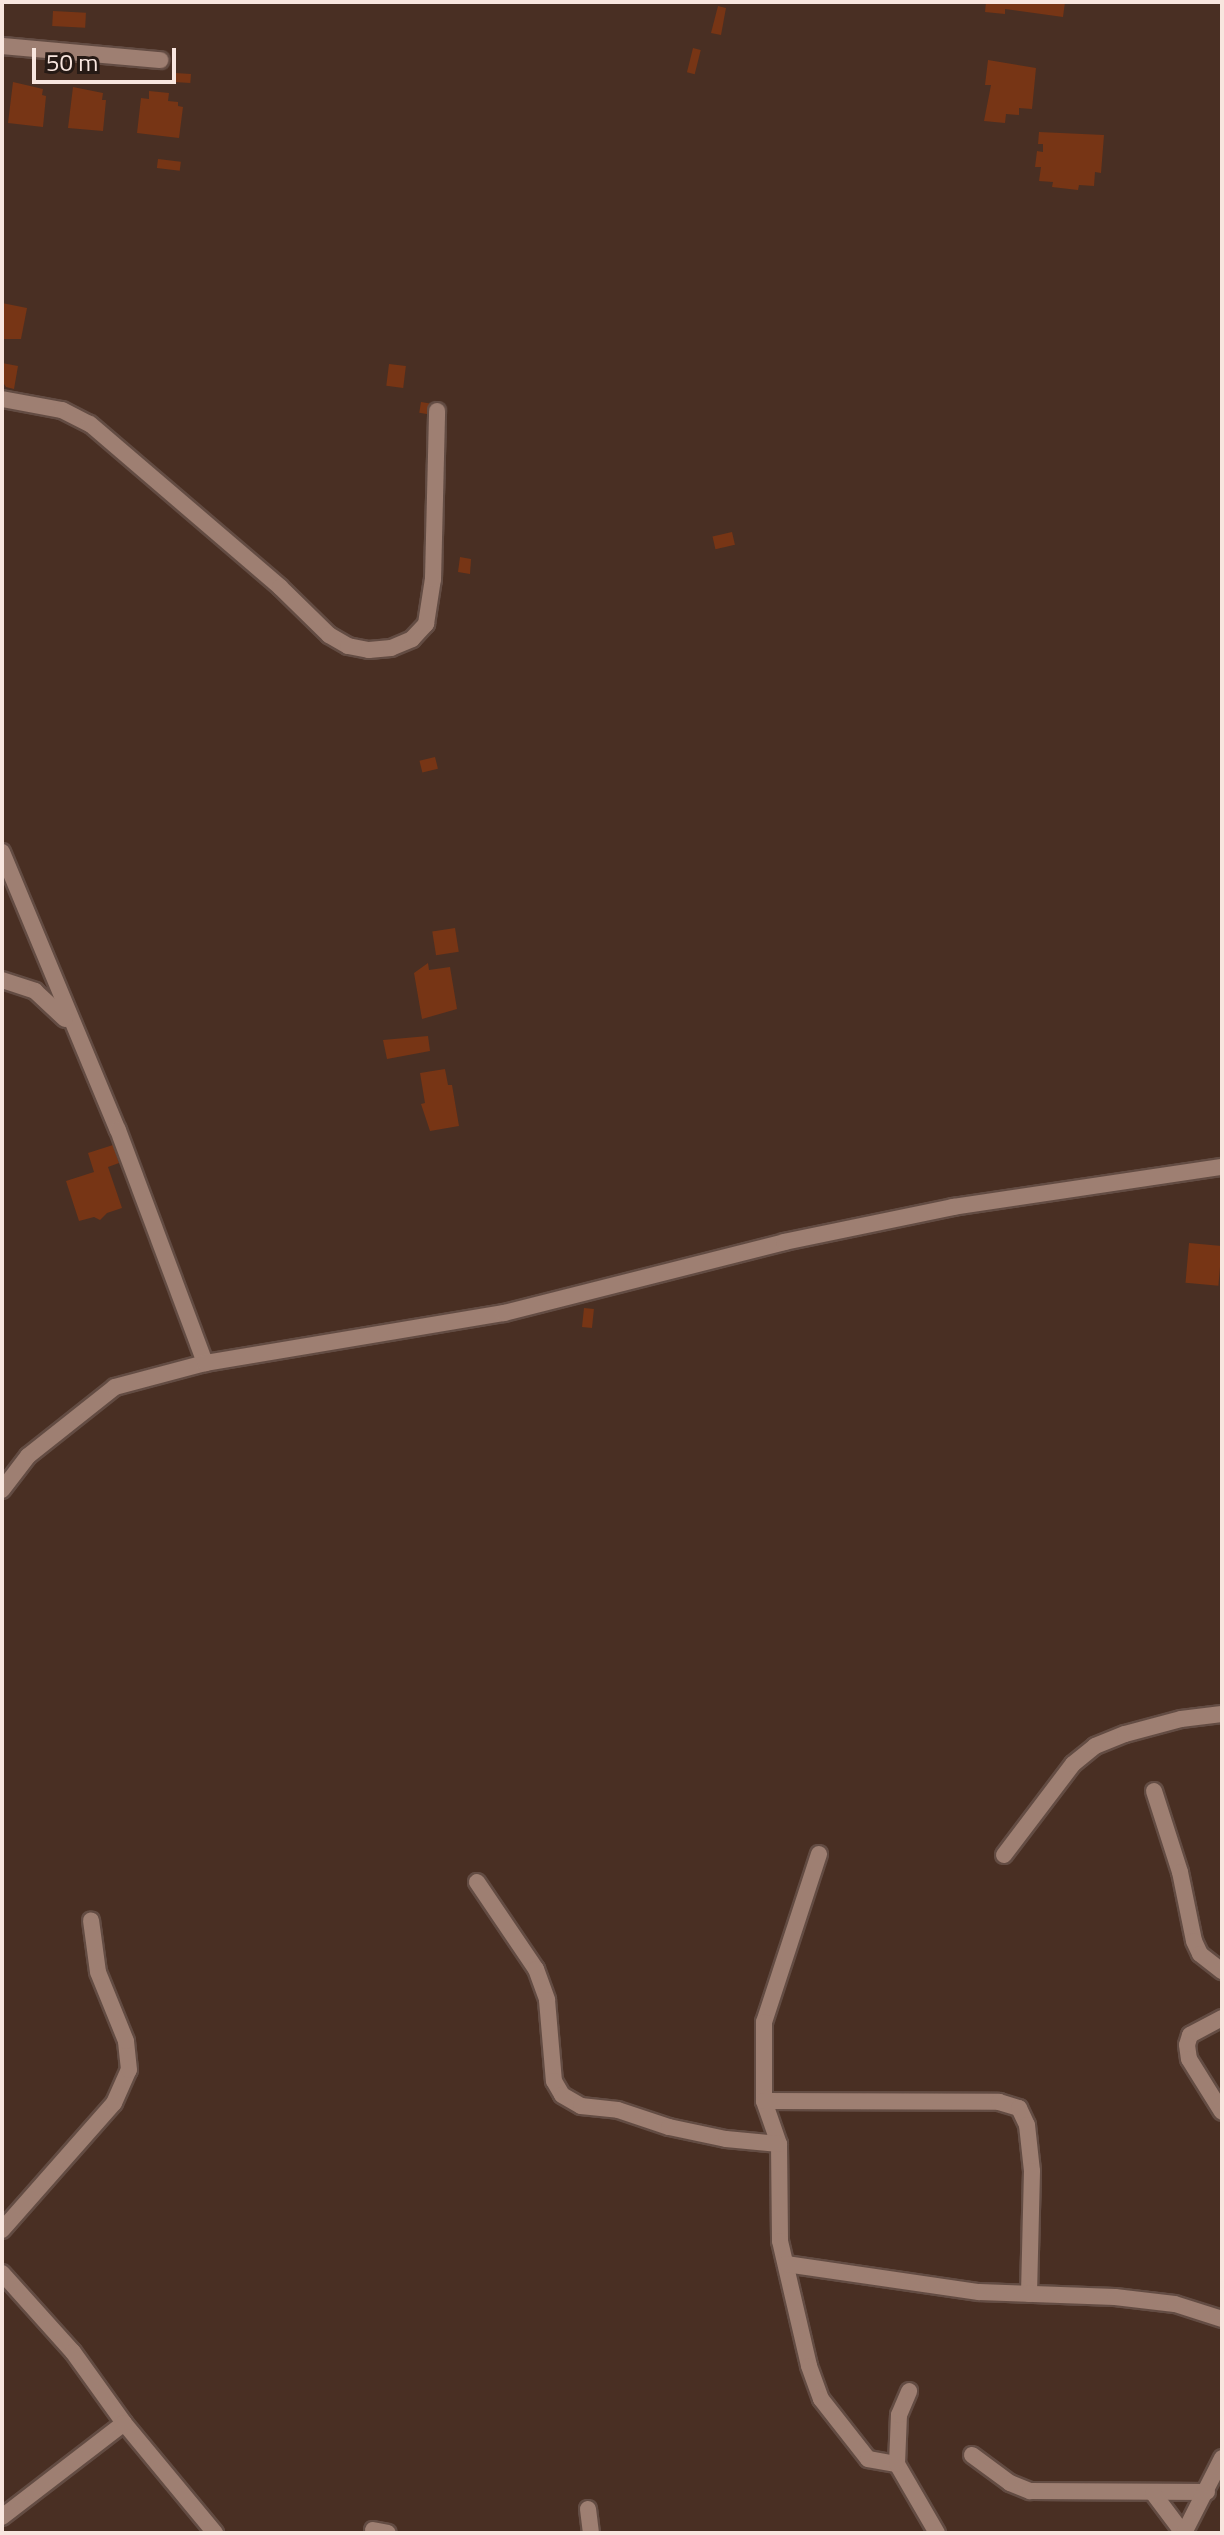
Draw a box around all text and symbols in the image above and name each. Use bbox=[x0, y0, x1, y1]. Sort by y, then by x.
scale bar bbox=[36, 32, 180, 82]
text: 50 m bbox=[46, 44, 98, 80]

